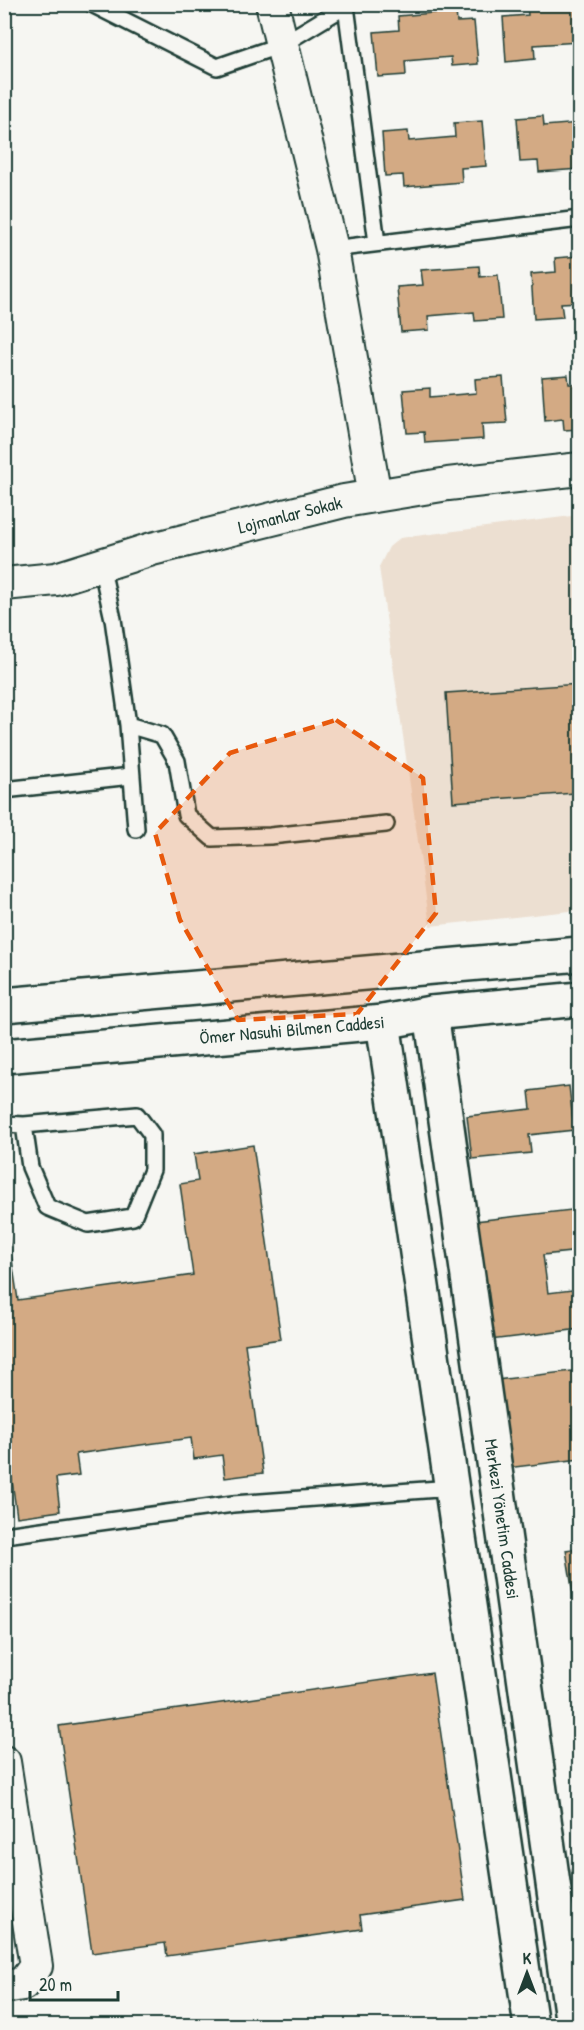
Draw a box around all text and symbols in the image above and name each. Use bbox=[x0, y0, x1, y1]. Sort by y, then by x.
street label: Lojmanlar Sokak bbox=[235, 489, 345, 539]
street label: Ömer Nasuhi Bilmen Caddesi bbox=[198, 1009, 386, 1050]
street label: Merkezi Yönetim Caddesi bbox=[479, 1437, 526, 1601]
north arrow bbox=[497, 1943, 557, 2003]
text: K bbox=[523, 1947, 532, 1969]
scale bar bbox=[30, 1964, 118, 2002]
text: 20 m bbox=[39, 1972, 72, 1997]

